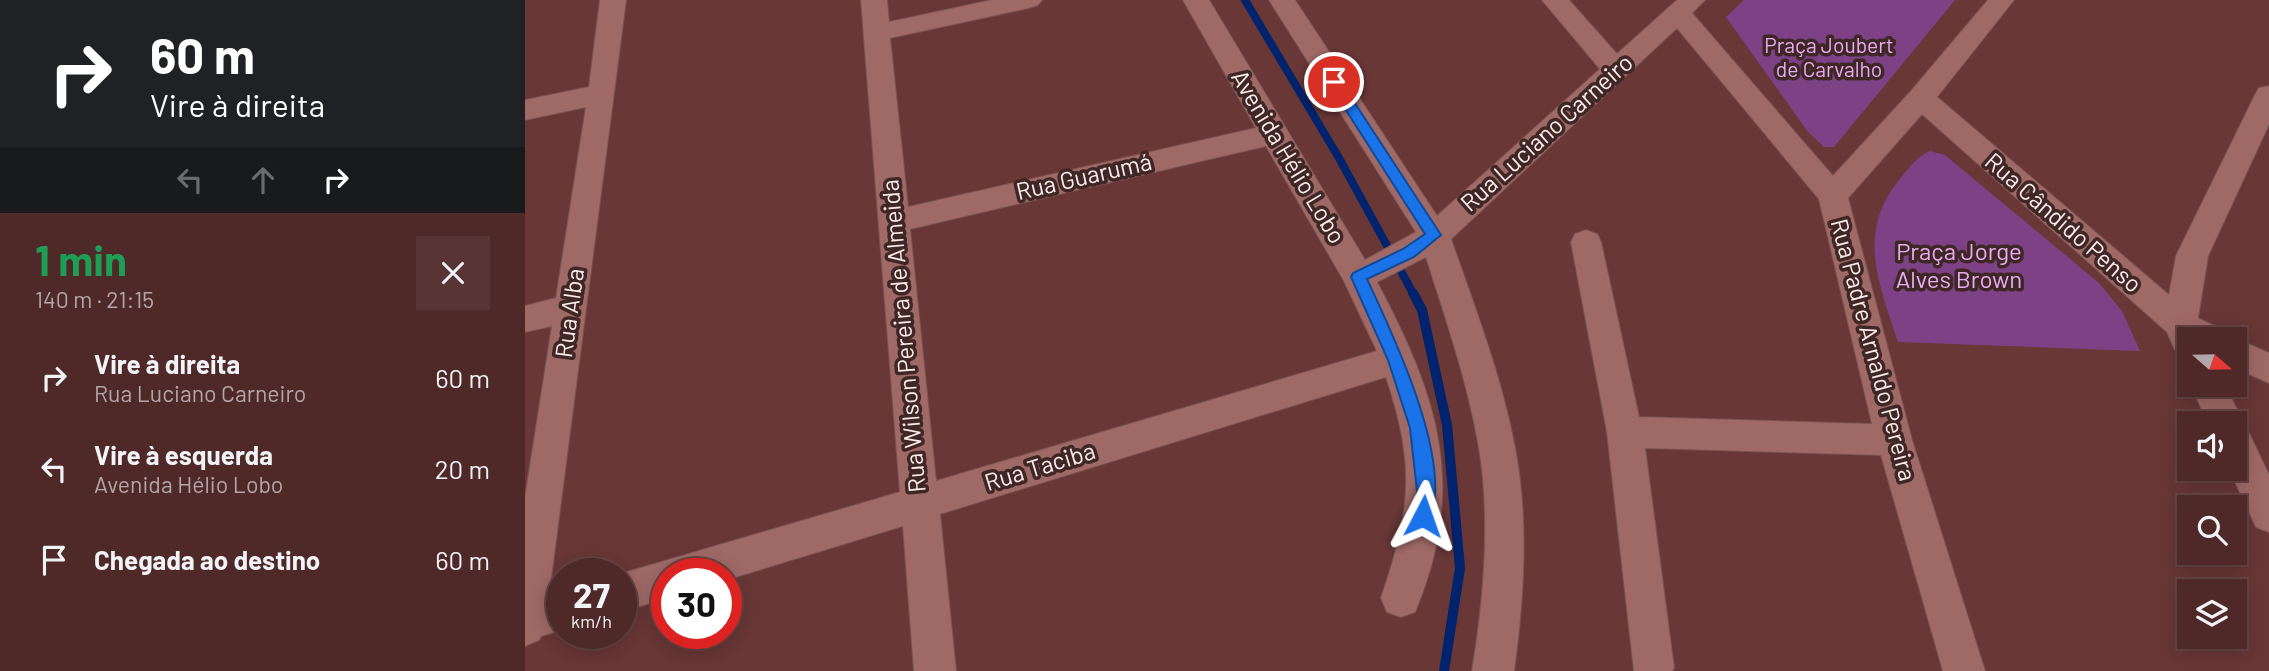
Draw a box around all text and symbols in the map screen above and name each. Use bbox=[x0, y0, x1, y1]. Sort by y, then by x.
text: 60 m bbox=[150, 25, 255, 84]
icon: right bbox=[35, 28, 126, 119]
park label: Praça Joubert de Carvalho bbox=[1764, 32, 1894, 81]
street label: Rua Luciano Carneiro bbox=[1454, 47, 1638, 217]
pin bbox=[1304, 52, 1364, 112]
icon: arrive bbox=[1315, 63, 1353, 101]
street label: Avenida Hélio Lobo bbox=[1226, 64, 1353, 248]
text: Vire à direita bbox=[150, 85, 325, 123]
street label: Rua Guarumá bbox=[1013, 146, 1154, 205]
street label: Rua Cândido Penso bbox=[1980, 146, 2148, 298]
icon: left bbox=[171, 161, 209, 199]
icon: ahead bbox=[244, 161, 282, 199]
icon: right bbox=[317, 161, 355, 199]
street label: Rua Wilson Pereira de Almeida bbox=[874, 178, 931, 494]
street label: Rua Padre Arnaldo Pereira bbox=[1825, 215, 1923, 484]
text: 1 min bbox=[35, 234, 127, 284]
button: close bbox=[416, 236, 490, 310]
park label: Praça Jorge Alves Brown bbox=[1896, 236, 2022, 293]
street label: Rua Alba bbox=[548, 266, 589, 359]
text: 140 m · 21:15 bbox=[35, 285, 154, 313]
north arrow bbox=[2177, 327, 2247, 397]
map controls bbox=[2177, 327, 2247, 649]
text: Vire à direita bbox=[94, 348, 240, 379]
icon: right bbox=[35, 359, 73, 397]
text: 60 m bbox=[435, 362, 490, 393]
text: Rua Luciano Carneiro bbox=[94, 379, 306, 407]
button: sound bbox=[2177, 411, 2247, 481]
street label: Rua Taciba bbox=[981, 435, 1098, 496]
text: Vire à esquerda bbox=[94, 439, 273, 470]
icon: left bbox=[35, 450, 73, 488]
text: 20 m bbox=[435, 453, 490, 484]
text: Avenida Hélio Lobo bbox=[94, 470, 283, 498]
position arrow bbox=[1386, 479, 1460, 553]
button: search bbox=[2177, 495, 2247, 565]
icon: arrive bbox=[35, 541, 73, 579]
text: Chegada ao destino bbox=[94, 544, 320, 575]
text: 60 m bbox=[435, 544, 490, 575]
speed limit sign: 30 bbox=[651, 558, 742, 649]
text: 27 bbox=[573, 573, 610, 615]
button: layers bbox=[2177, 579, 2247, 649]
text: km/h bbox=[571, 610, 612, 632]

